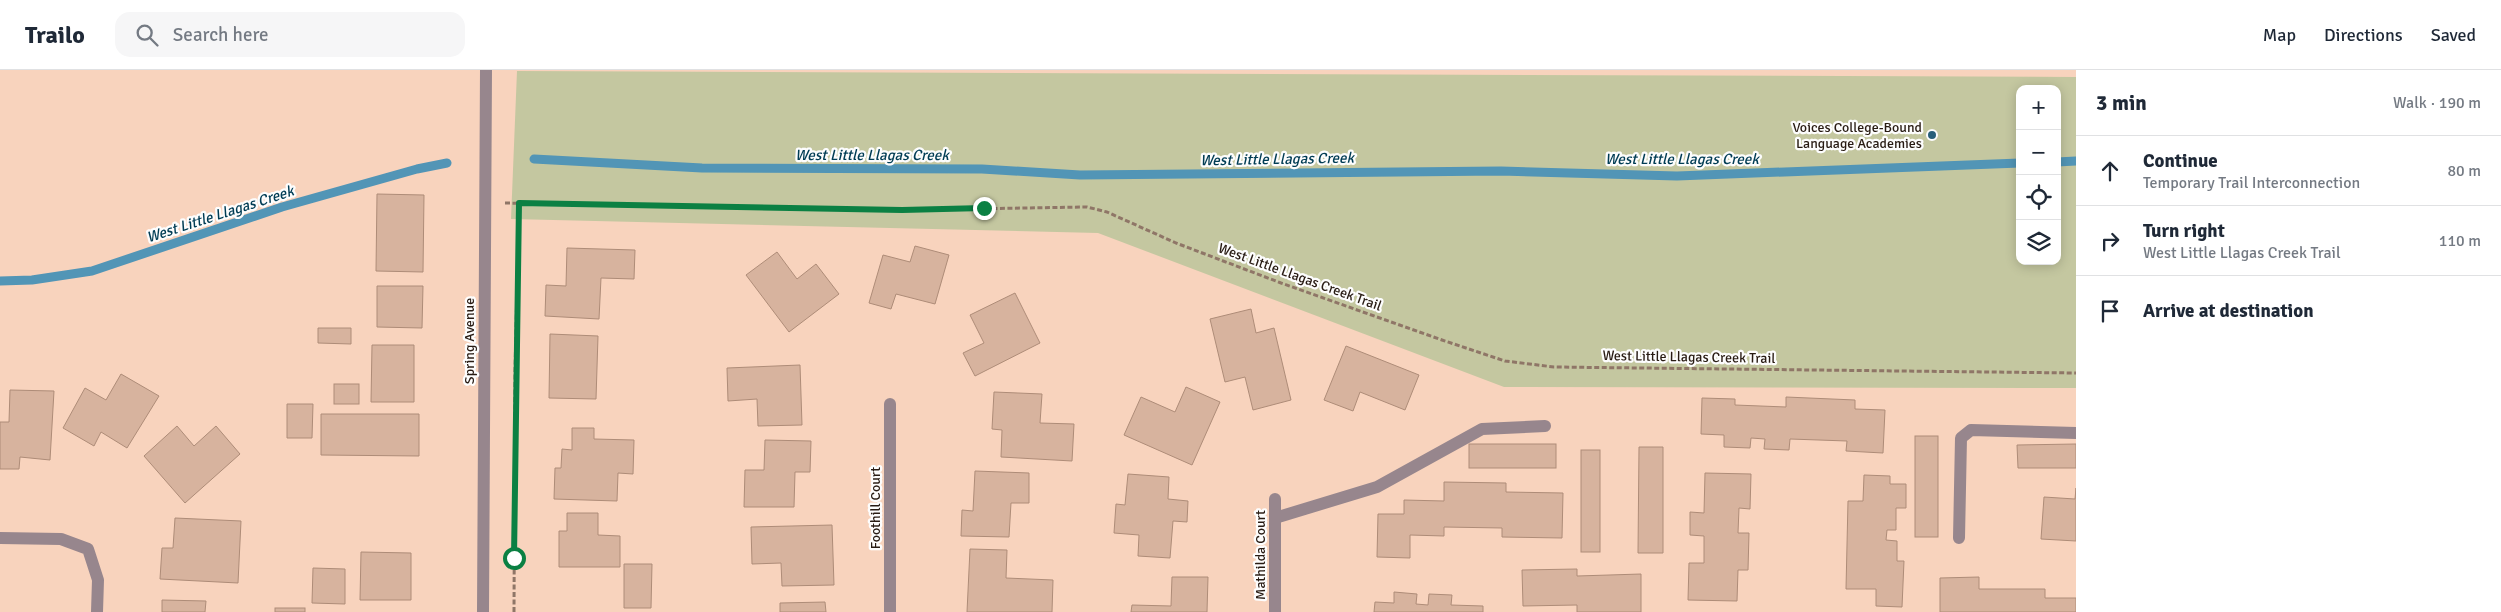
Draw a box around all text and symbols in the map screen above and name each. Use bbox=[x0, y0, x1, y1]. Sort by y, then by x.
search box bbox=[115, 12, 465, 57]
text: Trailo bbox=[25, 20, 85, 50]
icon: search bbox=[133, 21, 161, 49]
text: Search here bbox=[173, 23, 269, 47]
text: Map bbox=[2263, 24, 2296, 46]
text: Directions bbox=[2324, 24, 2403, 46]
text: Saved bbox=[2431, 24, 2476, 46]
map controls bbox=[2016, 85, 2061, 265]
button: + bbox=[2016, 85, 2061, 130]
text: 3 min bbox=[2096, 90, 2147, 116]
text: Walk · 190 m bbox=[2393, 93, 2481, 113]
place label: Voices College-Bound Language Academies bbox=[1793, 119, 1922, 152]
marker: Voices College-Bound Language Academies bbox=[1926, 129, 1938, 141]
button: − bbox=[2016, 130, 2061, 175]
water label: West Little Llagas Creek bbox=[795, 146, 950, 164]
water label: West Little Llagas Creek bbox=[1200, 149, 1356, 169]
text: Continue bbox=[2143, 149, 2218, 173]
water label: West Little Llagas Creek bbox=[1605, 150, 1760, 168]
icon: ahead bbox=[2096, 157, 2124, 185]
text: 80 m bbox=[2447, 161, 2481, 181]
text: Temporary Trail Interconnection bbox=[2143, 173, 2360, 193]
button: locate bbox=[2016, 175, 2061, 220]
water label: West Little Llagas Creek bbox=[144, 181, 297, 246]
route end bbox=[973, 197, 996, 220]
text: Turn right bbox=[2143, 219, 2225, 243]
button: layers bbox=[2016, 220, 2061, 265]
icon: right bbox=[2096, 227, 2124, 255]
text: 110 m bbox=[2439, 231, 2481, 251]
street label: West Little Llagas Creek Trail bbox=[1216, 239, 1384, 315]
text: West Little Llagas Creek Trail bbox=[2143, 243, 2341, 263]
icon: arrive bbox=[2096, 297, 2124, 325]
street label: Spring Avenue bbox=[461, 298, 478, 384]
text: Arrive at destination bbox=[2143, 299, 2314, 323]
street label: West Little Llagas Creek Trail bbox=[1602, 347, 1776, 367]
street label: Foothill Court bbox=[867, 467, 884, 549]
street label: Mathilda Court bbox=[1252, 510, 1269, 600]
route start bbox=[503, 547, 526, 570]

